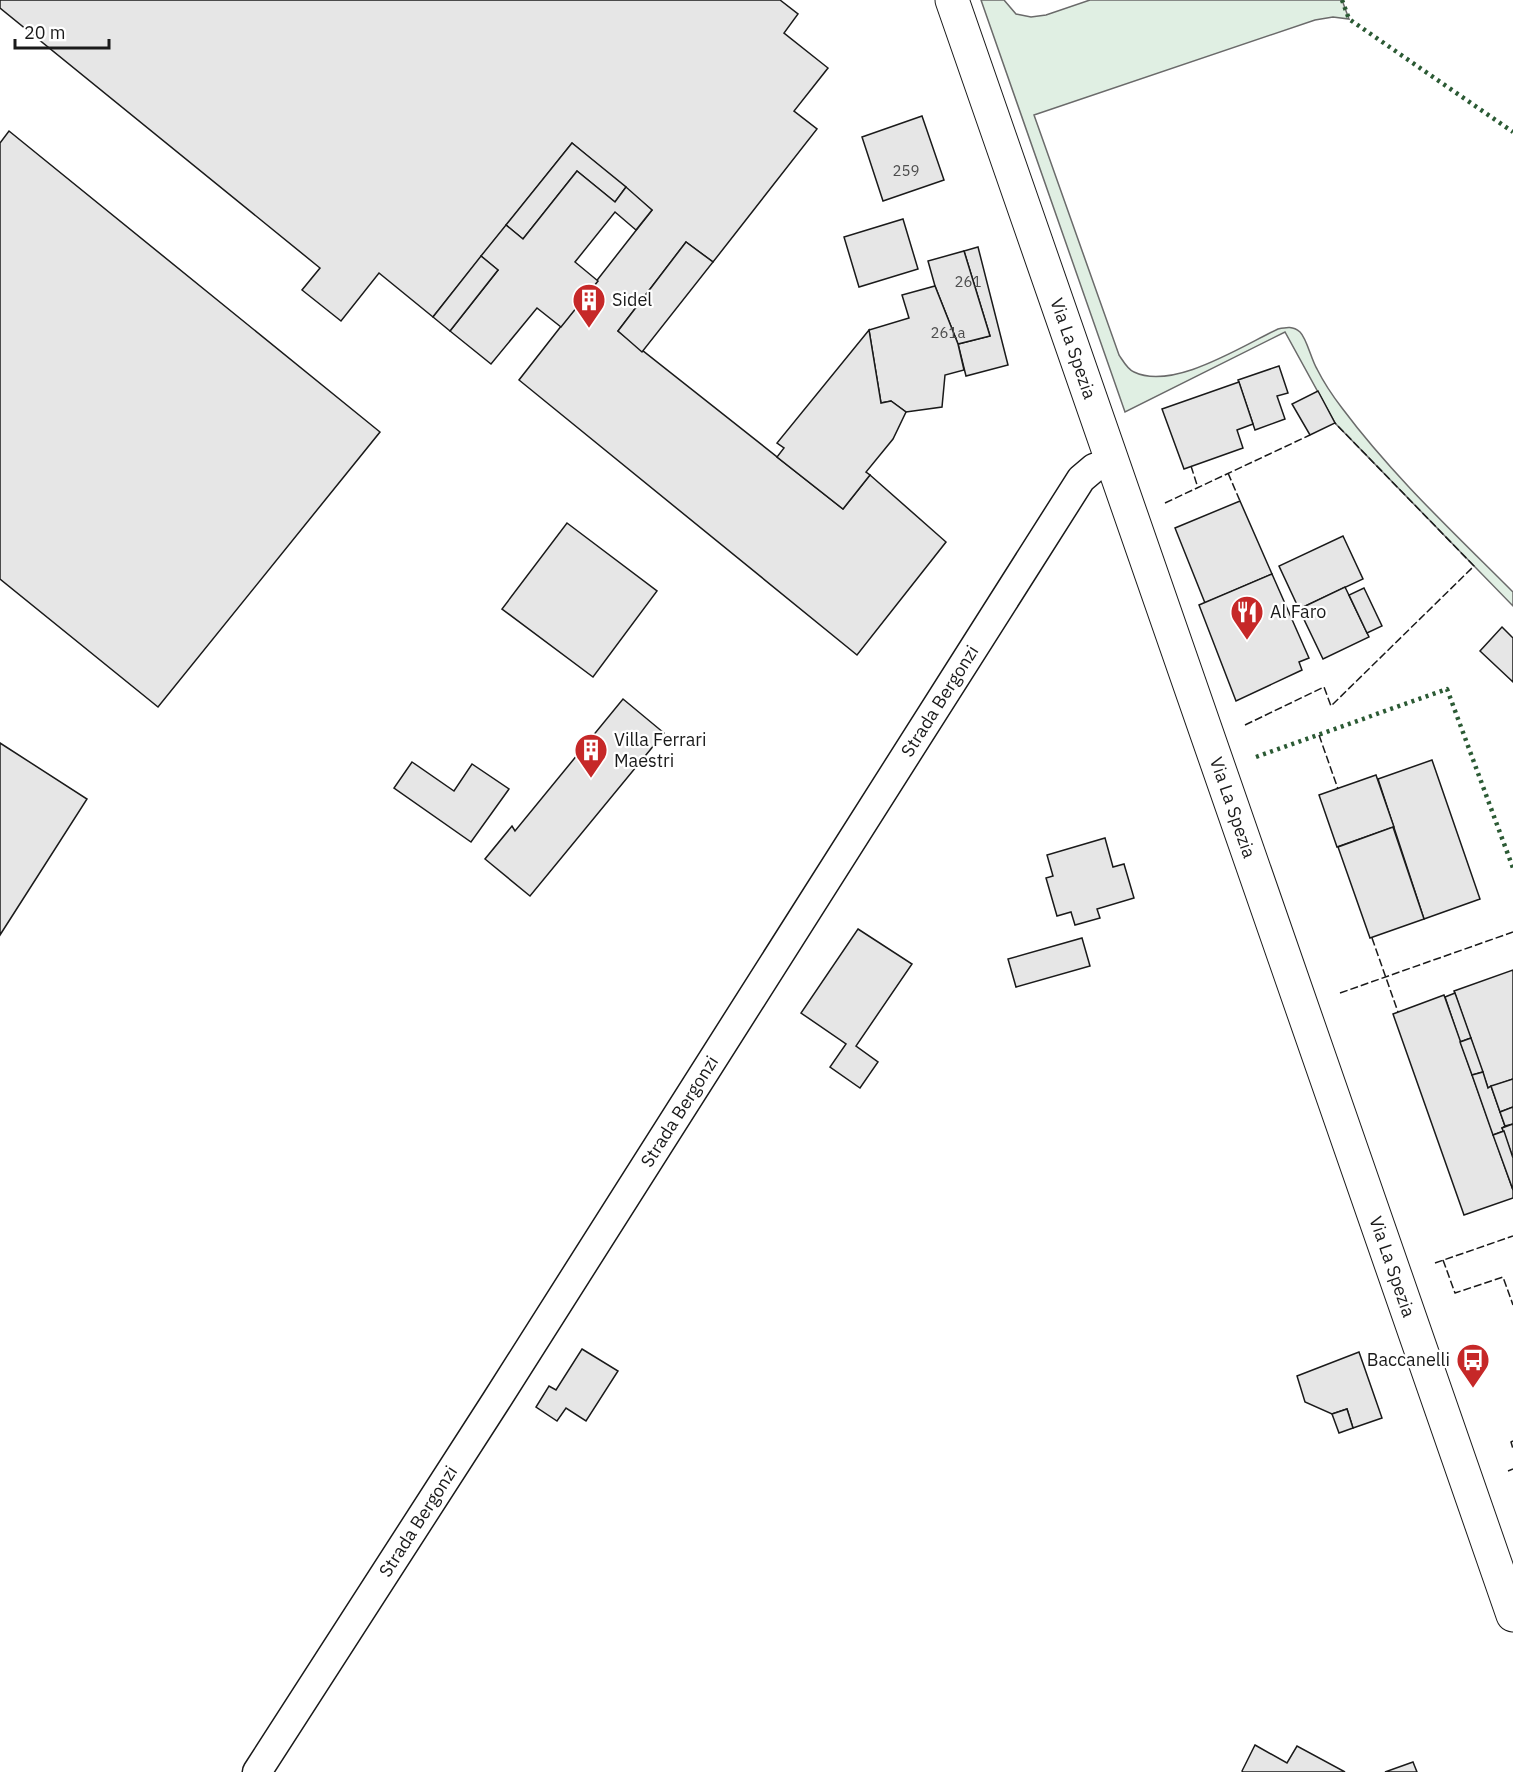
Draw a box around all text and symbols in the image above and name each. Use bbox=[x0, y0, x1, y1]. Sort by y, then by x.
scale bar bbox=[15, 12, 110, 50]
text: 20 m bbox=[24, 21, 66, 44]
house number: 259 bbox=[892, 161, 920, 180]
house number: 261 bbox=[954, 272, 982, 291]
building icon: Sidel bbox=[571, 282, 607, 329]
place label: Sidel bbox=[612, 288, 652, 311]
street label: Via La Spezia bbox=[1045, 295, 1102, 402]
house number: 261a bbox=[930, 323, 966, 342]
restaurant icon: Al Faro bbox=[1229, 594, 1265, 641]
place label: Al Faro bbox=[1270, 600, 1326, 623]
street label: Strada Bergonzi bbox=[896, 641, 983, 761]
place label: Villa Ferrari Maestri bbox=[614, 728, 706, 772]
building icon: Villa Ferrari Maestri bbox=[573, 732, 609, 779]
street label: Via La Spezia bbox=[1205, 754, 1261, 861]
street label: Strada Bergonzi bbox=[635, 1051, 723, 1171]
street label: Via La Spezia bbox=[1364, 1213, 1421, 1321]
bus stop icon: Baccanelli bbox=[1455, 1342, 1491, 1389]
place label: Baccanelli bbox=[1367, 1348, 1450, 1371]
street label: Strada Bergonzi bbox=[374, 1461, 462, 1581]

